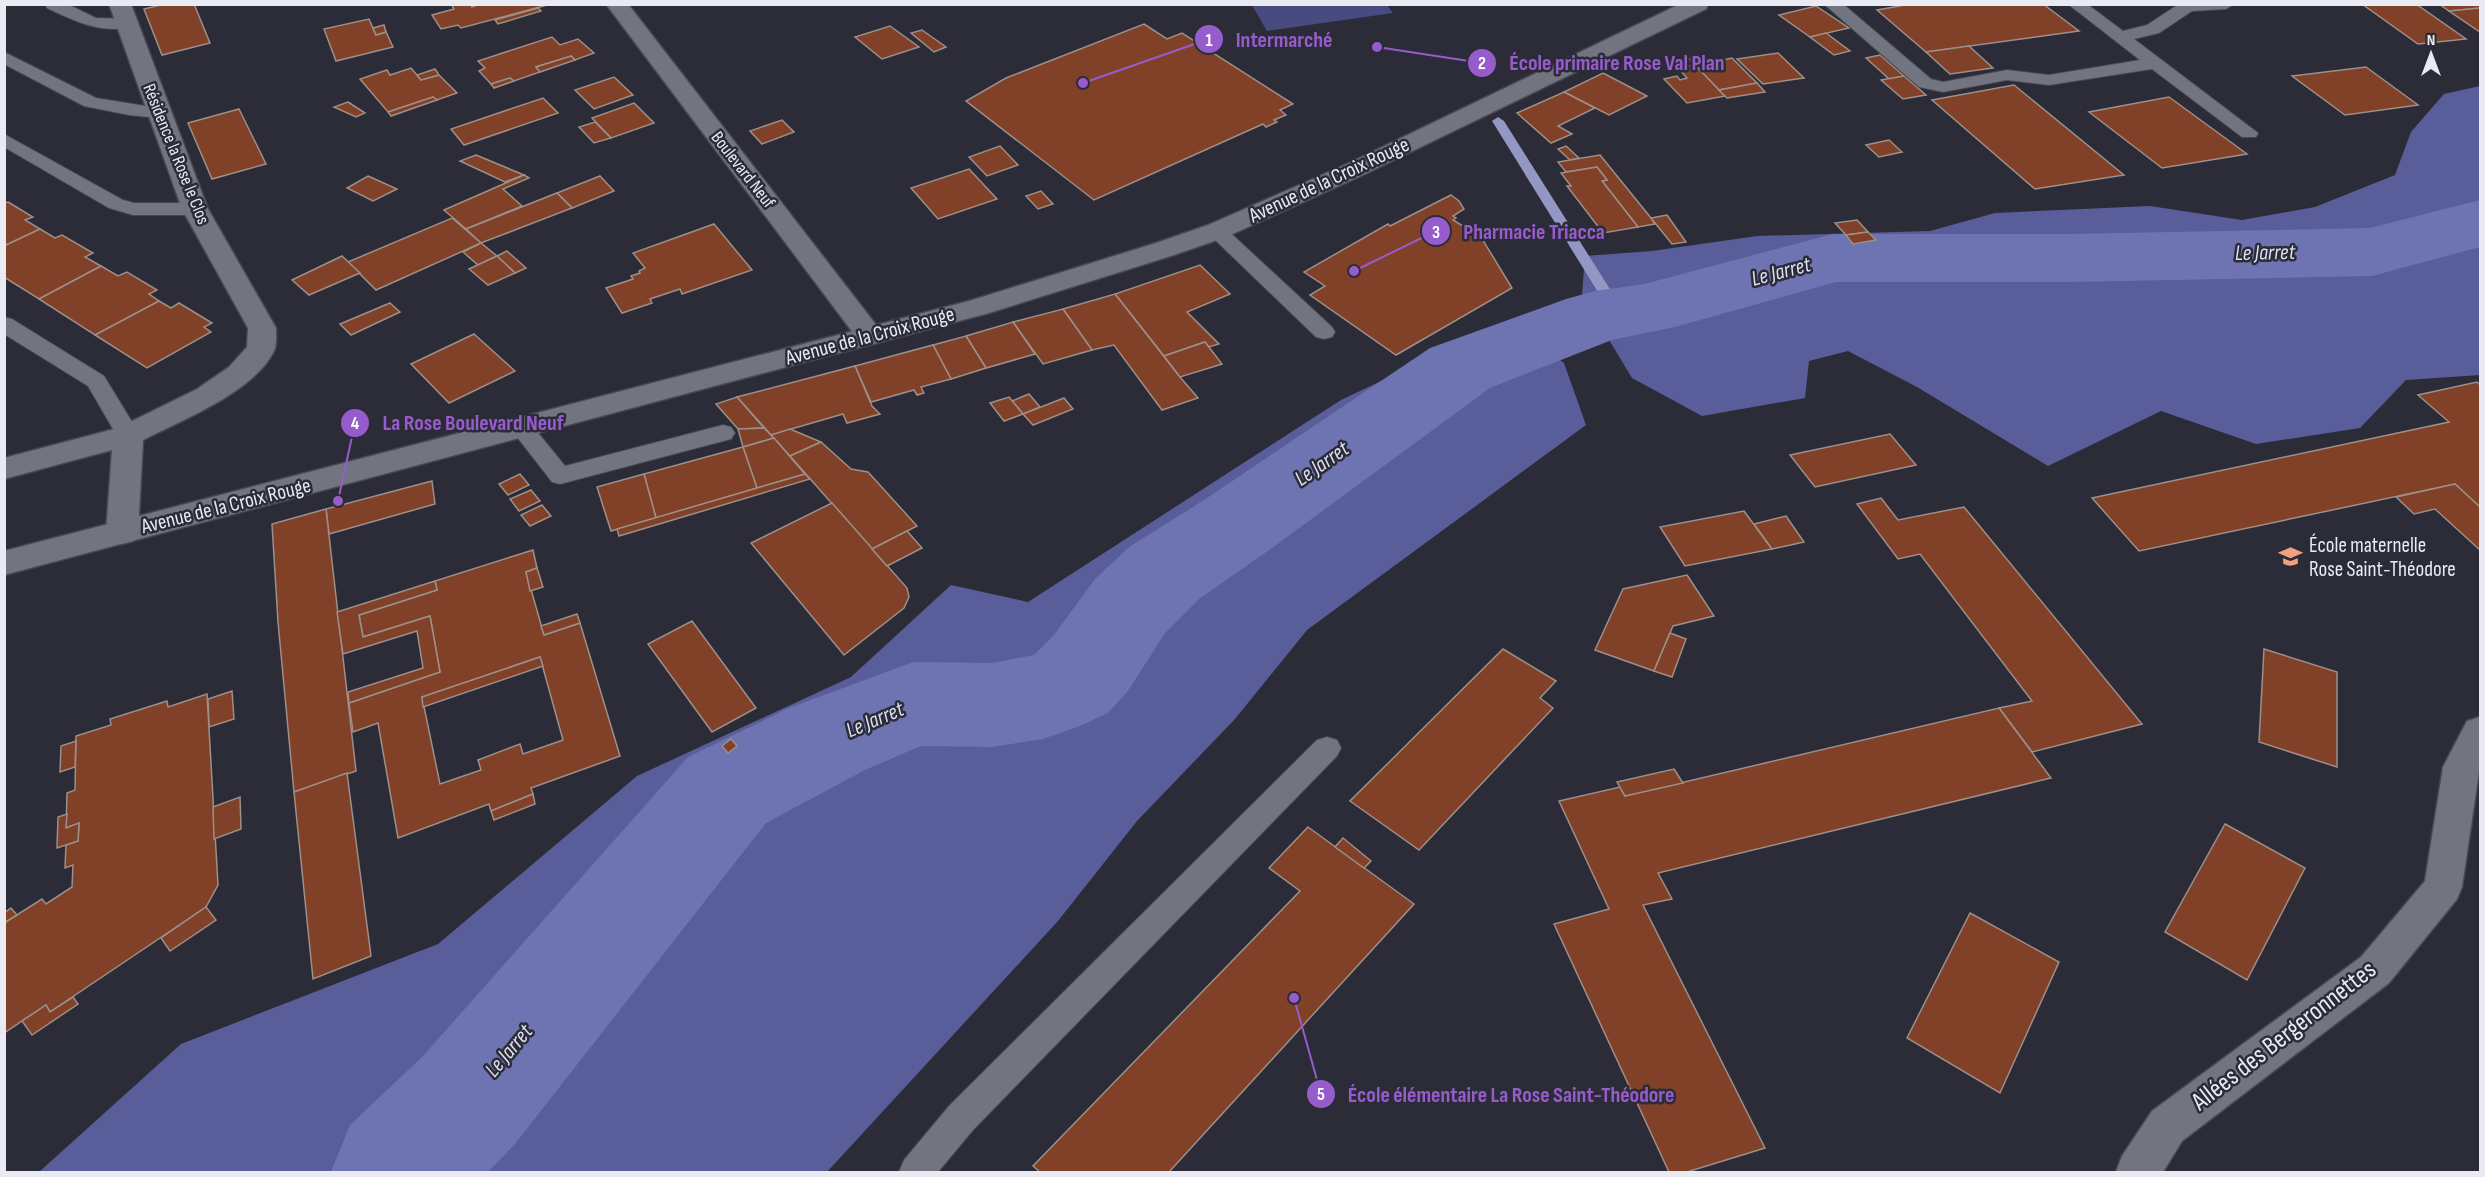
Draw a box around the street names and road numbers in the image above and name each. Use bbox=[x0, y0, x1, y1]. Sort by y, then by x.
street label: Résidence la Rose le Clos bbox=[138, 81, 214, 227]
street label: Boulevard Neuf bbox=[707, 127, 780, 213]
street label: Avenue de la Croix Rouge bbox=[1244, 132, 1413, 228]
street label: Avenue de la Croix Rouge bbox=[782, 301, 957, 371]
street label: Avenue de la Croix Rouge bbox=[138, 473, 313, 539]
street label: Allées des Bergeronnettes bbox=[2185, 954, 2382, 1118]

